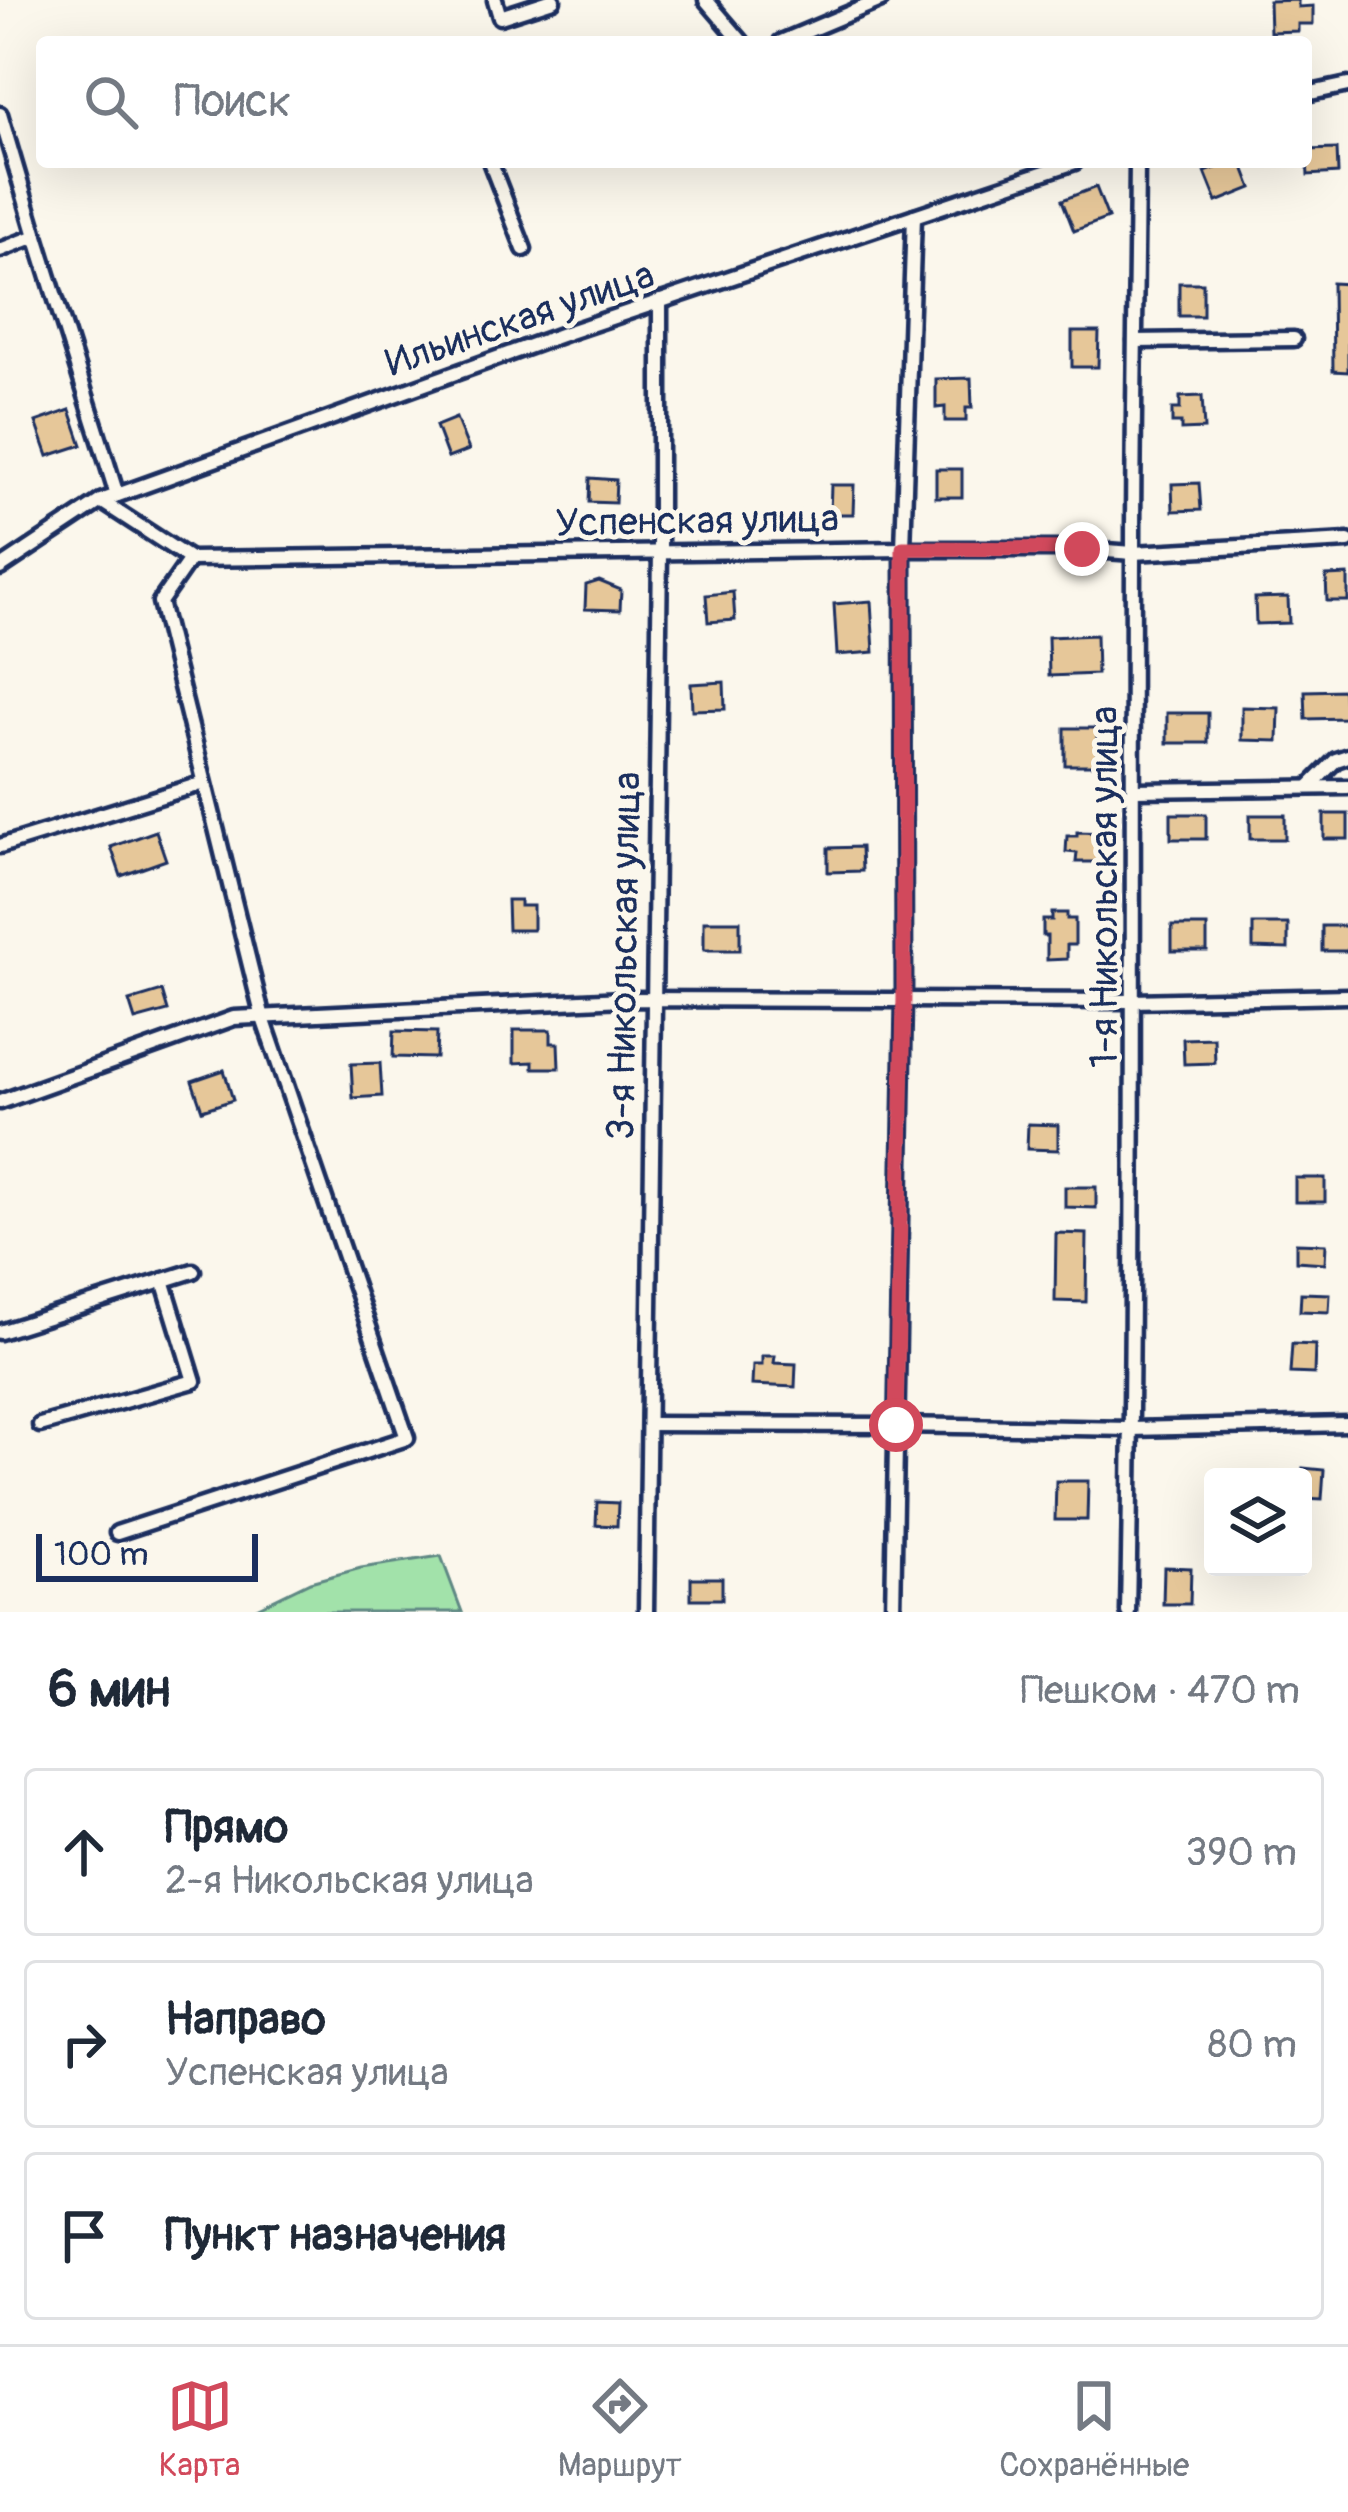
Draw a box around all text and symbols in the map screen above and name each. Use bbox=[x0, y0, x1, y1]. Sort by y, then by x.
search box bbox=[36, 36, 1312, 168]
icon: search bbox=[78, 69, 144, 135]
text: Поиск bbox=[174, 74, 291, 130]
street label: Ильинская улица bbox=[379, 250, 661, 388]
street label: Успенская улица bbox=[555, 494, 839, 548]
route end bbox=[1055, 522, 1109, 576]
street label: 1-я Никольская улица bbox=[1080, 706, 1129, 1068]
street label: 3-я Никольская улица bbox=[596, 771, 652, 1141]
route start bbox=[869, 1398, 923, 1452]
map controls bbox=[1204, 1468, 1312, 1576]
button: layers bbox=[1204, 1468, 1312, 1576]
scale bar bbox=[36, 1528, 258, 1581]
text: 100 m bbox=[54, 1534, 148, 1575]
text: 6 мин bbox=[48, 1658, 171, 1722]
text: Пешком · 470 m bbox=[1020, 1666, 1300, 1715]
text: Прямо bbox=[165, 1800, 288, 1856]
icon: ahead bbox=[51, 1819, 117, 1885]
text: 390 m bbox=[1185, 1828, 1297, 1877]
text: 2-я Никольская улица bbox=[165, 1856, 534, 1905]
text: Направо bbox=[165, 1992, 326, 2048]
icon: right bbox=[51, 2011, 117, 2077]
text: 80 m bbox=[1208, 2020, 1297, 2069]
text: Успенская улица bbox=[165, 2048, 449, 2097]
icon: arrive bbox=[51, 2203, 117, 2269]
text: Пункт назначения bbox=[165, 2208, 506, 2264]
tab: Карта bbox=[159, 2373, 240, 2486]
tab: Маршрут bbox=[558, 2373, 682, 2486]
tab: Сохранённые bbox=[999, 2373, 1189, 2486]

